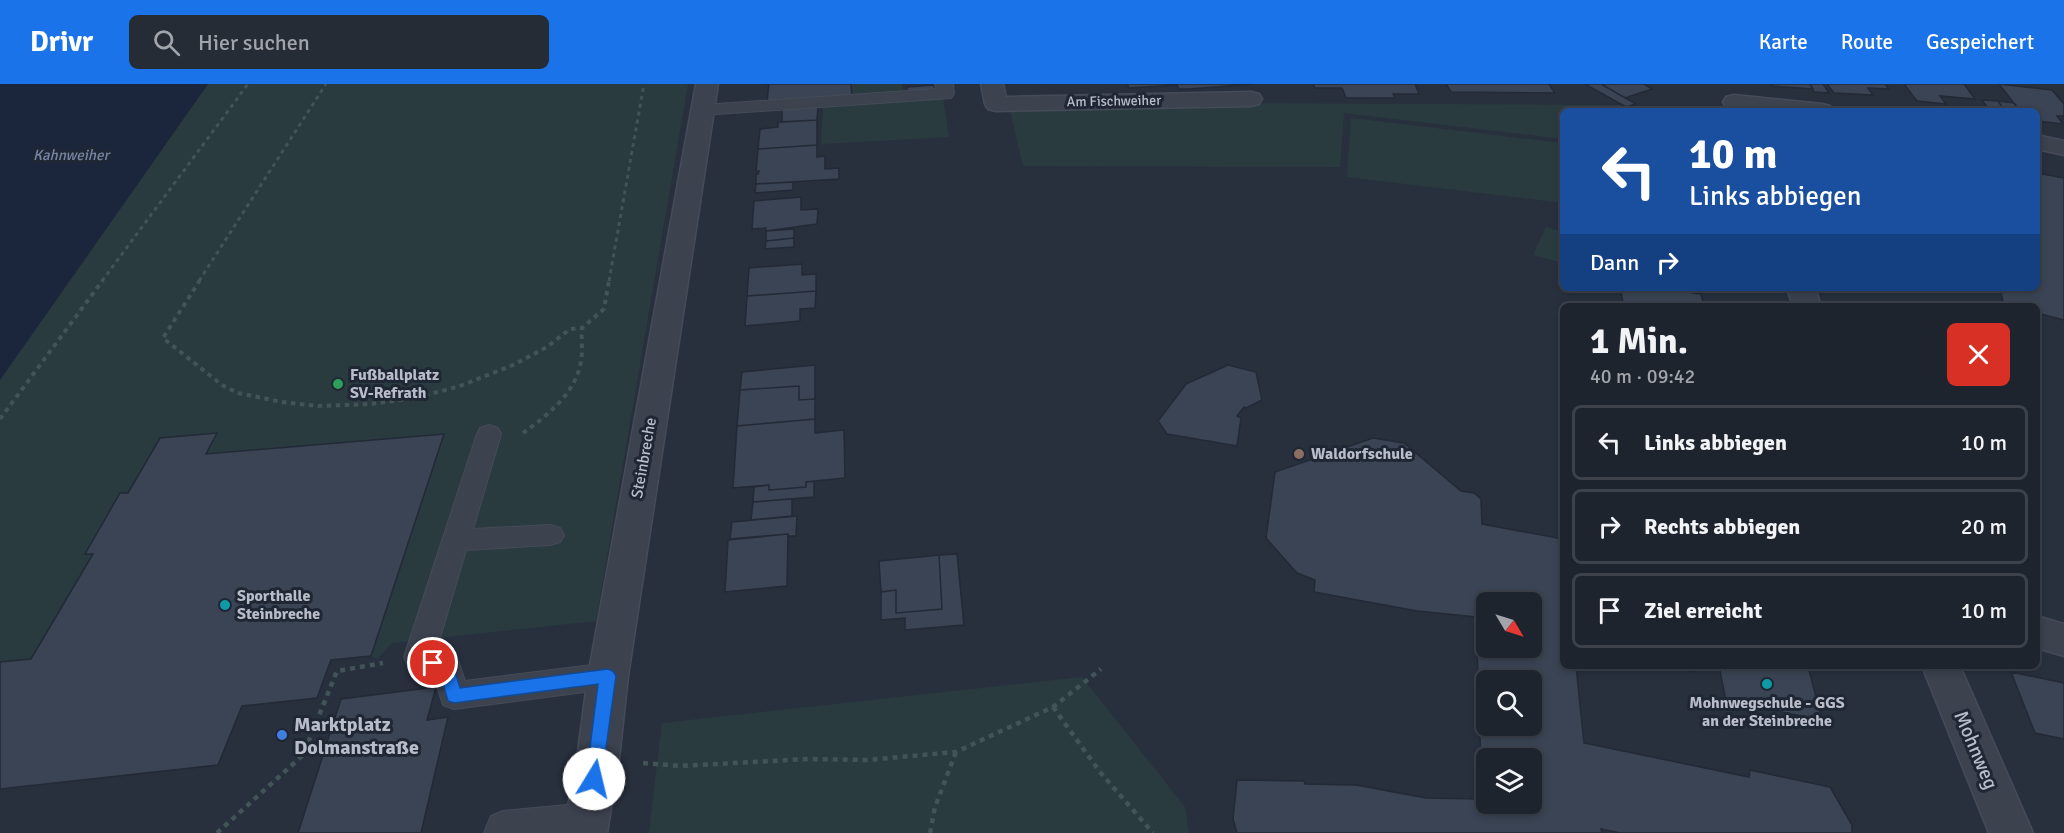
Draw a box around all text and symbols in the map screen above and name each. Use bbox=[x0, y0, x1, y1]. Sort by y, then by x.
search box bbox=[129, 15, 549, 69]
text: Drivr bbox=[30, 25, 93, 59]
icon: search bbox=[150, 26, 183, 59]
text: Hier suchen bbox=[198, 29, 310, 56]
text: Karte bbox=[1759, 29, 1808, 55]
text: Route bbox=[1841, 29, 1893, 55]
text: Gespeichert bbox=[1926, 29, 2034, 55]
street label: Am Fischweiher bbox=[1067, 92, 1162, 110]
text: 10 m bbox=[1689, 129, 1778, 180]
icon: left bbox=[1590, 132, 1668, 210]
water label: Kahnweiher bbox=[33, 146, 112, 164]
text: Links abbiegen bbox=[1689, 180, 1861, 213]
icon: right bbox=[1651, 246, 1684, 279]
text: Dann bbox=[1590, 249, 1639, 276]
text: 1 Min. bbox=[1590, 319, 1688, 364]
button: close bbox=[1947, 323, 2010, 386]
text: 40 m · 09:42 bbox=[1590, 364, 1695, 389]
place label: Fußballplatz SV-Refrath bbox=[350, 365, 439, 403]
marker: Fußballplatz SV-Refrath bbox=[331, 377, 345, 391]
street label: Steinbreche bbox=[627, 416, 661, 500]
icon: left bbox=[1593, 426, 1626, 459]
text: Links abbiegen bbox=[1644, 429, 1787, 456]
text: 10 m bbox=[1961, 429, 2007, 456]
place label: Waldorfschule bbox=[1311, 444, 1413, 464]
marker: Waldorfschule bbox=[1292, 447, 1306, 461]
icon: right bbox=[1593, 510, 1626, 543]
text: Rechts abbiegen bbox=[1644, 513, 1800, 540]
text: 20 m bbox=[1961, 513, 2007, 540]
place label: Sporthalle Steinbreche bbox=[237, 586, 320, 624]
north arrow bbox=[1476, 592, 1542, 658]
map controls bbox=[1476, 592, 1542, 814]
icon: arrive bbox=[1593, 594, 1626, 627]
text: Ziel erreicht bbox=[1644, 597, 1762, 624]
text: 10 m bbox=[1961, 597, 2007, 624]
marker: Sporthalle Steinbreche bbox=[218, 598, 232, 612]
pin bbox=[407, 637, 458, 688]
icon: arrive bbox=[416, 646, 449, 679]
button: search bbox=[1476, 670, 1542, 736]
marker: Mohnwegschule - GGS an der Steinbreche bbox=[1760, 677, 1774, 691]
place label: Mohnwegschule - GGS an der Steinbreche bbox=[1689, 693, 1845, 731]
street label: Mohnweg bbox=[1948, 707, 2004, 793]
place label: Marktplatz Dolmanstraße bbox=[294, 712, 419, 760]
marker: Marktplatz Dolmanstraße bbox=[275, 728, 289, 742]
position arrow bbox=[562, 747, 626, 811]
button: layers bbox=[1476, 748, 1542, 814]

